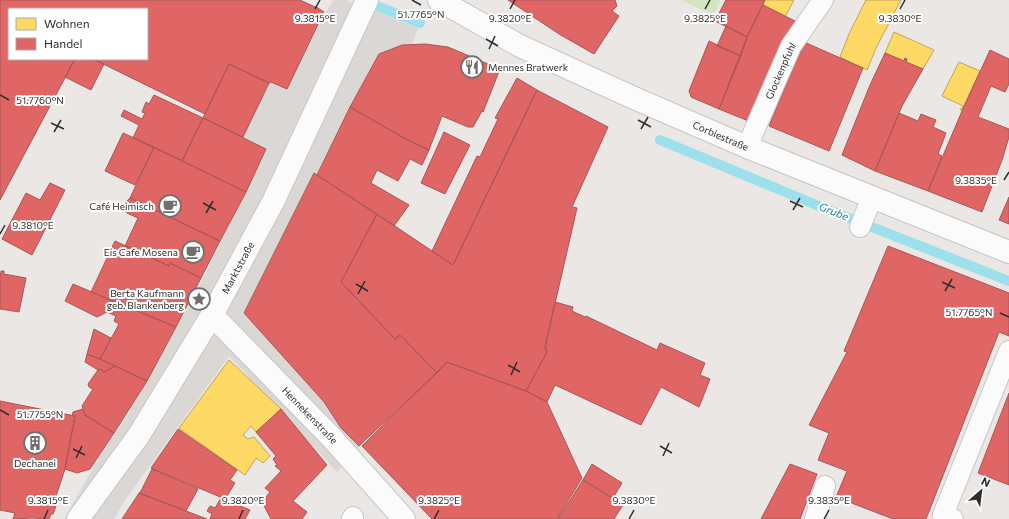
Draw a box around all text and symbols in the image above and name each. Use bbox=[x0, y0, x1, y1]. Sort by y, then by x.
legend bbox=[8, 8, 148, 60]
text: 51.7765°N bbox=[398, 8, 444, 20]
text: 9.3815°E bbox=[295, 12, 335, 24]
text: 9.3820°E bbox=[489, 12, 531, 24]
text: 9.3825°E bbox=[684, 12, 726, 24]
text: 9.3830°E bbox=[879, 12, 921, 24]
text: Wohnen bbox=[44, 16, 90, 30]
text: Handel bbox=[44, 36, 82, 50]
street label: Glockenpfuhl bbox=[763, 40, 798, 101]
restaurant icon: Mennes Bratwerk bbox=[459, 54, 485, 80]
place label: Mennes Bratwerk bbox=[488, 61, 569, 73]
text: 51.7760°N bbox=[16, 94, 64, 106]
street label: Corbiestraße bbox=[691, 118, 751, 153]
text: 9.3835°E bbox=[955, 174, 997, 186]
cafe icon: Café Heimisch bbox=[157, 193, 183, 219]
water label: Grube bbox=[817, 199, 851, 223]
place label: Café Heimisch bbox=[89, 200, 154, 212]
text: 9.3810°E bbox=[12, 219, 54, 231]
cafe icon: Eis Cafe Mosena bbox=[180, 239, 206, 265]
street label: Marktstraße bbox=[219, 240, 256, 296]
place label: Eis Cafe Mosena bbox=[104, 246, 178, 258]
place icon: Berta Kaufmann geb. Blankenberg bbox=[186, 286, 212, 312]
place label: Berta Kaufmann geb. Blankenberg bbox=[107, 287, 185, 311]
text: 51.7765°N bbox=[946, 306, 992, 318]
street label: Hennekenstraße bbox=[280, 384, 340, 446]
text: 51.7755°N bbox=[17, 408, 63, 420]
building icon: Dechanei bbox=[22, 430, 48, 456]
place label: Dechanei bbox=[14, 457, 56, 469]
north arrow bbox=[961, 471, 1001, 511]
text: N bbox=[979, 474, 993, 489]
text: 9.3815°E bbox=[28, 494, 68, 506]
text: 9.3820°E bbox=[222, 494, 264, 506]
text: 9.3825°E bbox=[418, 494, 460, 506]
text: 9.3830°E bbox=[613, 494, 655, 506]
text: 9.3835°E bbox=[808, 494, 850, 506]

